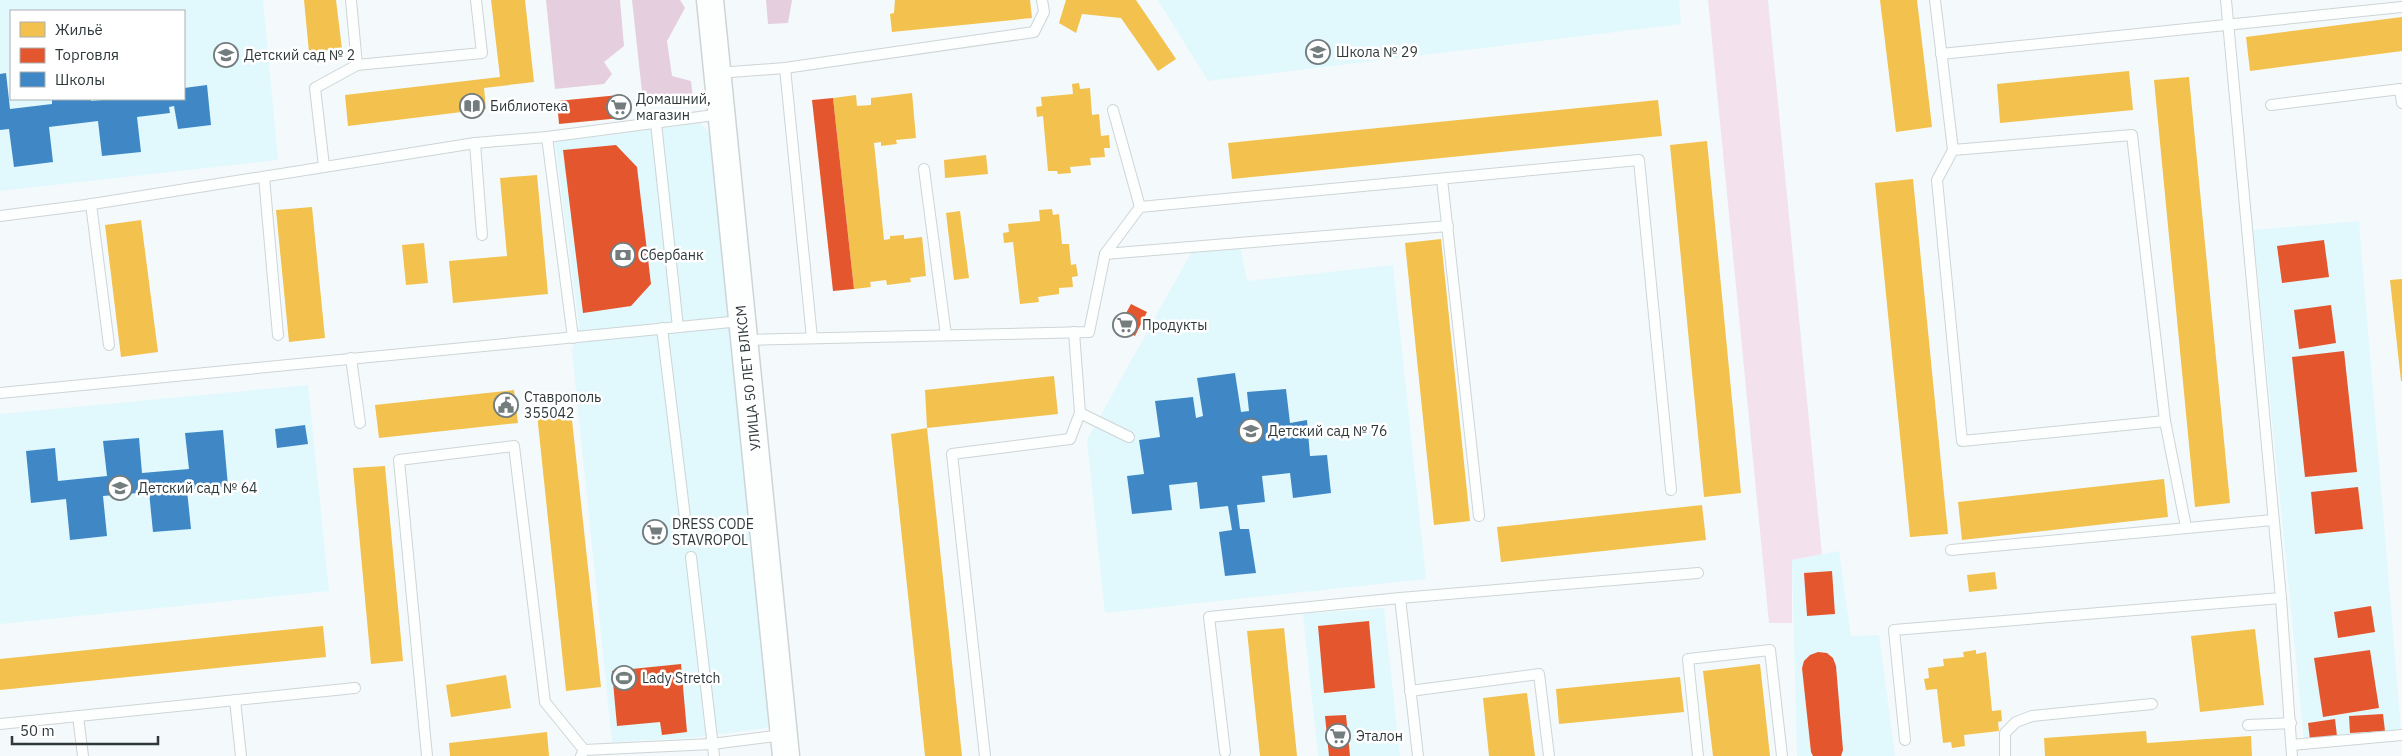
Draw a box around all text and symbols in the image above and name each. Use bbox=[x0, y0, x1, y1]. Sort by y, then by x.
legend bbox=[10, 10, 185, 100]
text: Жильё bbox=[55, 20, 103, 39]
school or university icon: Школа № 29 bbox=[1305, 39, 1331, 65]
school or university icon: Детский сад № 2 bbox=[213, 42, 239, 68]
place label: Школа № 29 bbox=[1336, 43, 1418, 61]
text: Торговля bbox=[55, 45, 119, 64]
place label: Детский сад № 2 bbox=[244, 46, 355, 64]
text: Школы bbox=[55, 70, 105, 89]
place label: Домашний, магазин bbox=[636, 90, 711, 124]
library icon: Библиотека bbox=[459, 93, 485, 119]
supermarket icon: Домашний, магазин bbox=[606, 94, 632, 120]
place label: Библиотека bbox=[490, 97, 568, 115]
bank icon: Сбербанк bbox=[610, 242, 636, 268]
place label: Сбербанк bbox=[640, 246, 704, 264]
street label: УЛИЦА 50 ЛЕТ ВЛКСМ bbox=[731, 304, 765, 452]
supermarket icon: Продукты bbox=[1112, 312, 1138, 338]
place label: Продукты bbox=[1142, 316, 1207, 334]
place label: Ставрополь 355042 bbox=[524, 388, 601, 422]
public building icon: Ставрополь 355042 bbox=[493, 392, 519, 418]
school or university icon: Детский сад № 76 bbox=[1238, 418, 1264, 444]
place label: Детский сад № 76 bbox=[1268, 422, 1388, 440]
school or university icon: Детский сад № 64 bbox=[107, 475, 133, 501]
place label: Детский сад № 64 bbox=[138, 479, 258, 497]
place label: DRESS CODE STAVROPOL bbox=[672, 515, 754, 549]
supermarket icon: DRESS CODE STAVROPOL bbox=[642, 519, 668, 545]
sports icon: Lady Stretch bbox=[611, 665, 637, 691]
place label: Lady Stretch bbox=[642, 669, 721, 687]
scale bar bbox=[12, 714, 159, 746]
text: 50 m bbox=[20, 721, 55, 740]
supermarket icon: Эталон bbox=[1325, 723, 1351, 749]
place label: Эталон bbox=[1356, 727, 1403, 745]

